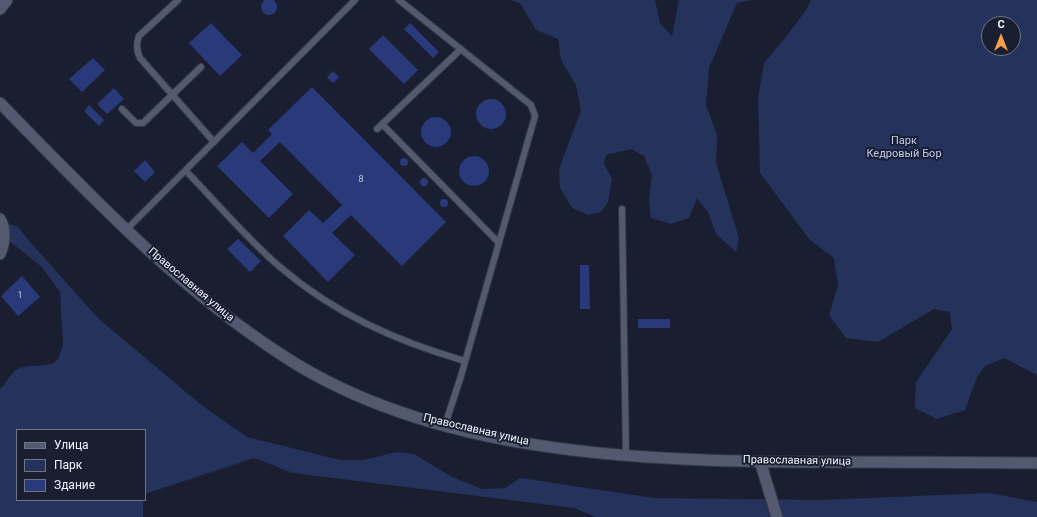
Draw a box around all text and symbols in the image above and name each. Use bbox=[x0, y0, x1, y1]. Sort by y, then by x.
north arrow bbox=[981, 16, 1021, 56]
text: С bbox=[997, 18, 1005, 31]
park label: Парк Кедровый Бор bbox=[866, 134, 942, 160]
house number: 8 bbox=[358, 175, 364, 185]
street label: Православная улица bbox=[145, 245, 237, 325]
house number: 1 bbox=[17, 291, 23, 301]
street label: Православная улица bbox=[422, 411, 530, 449]
legend bbox=[16, 429, 146, 501]
text: Улица bbox=[54, 438, 89, 452]
street label: Православная улица bbox=[743, 453, 851, 469]
text: Парк bbox=[54, 458, 82, 472]
text: Здание bbox=[54, 478, 95, 492]

